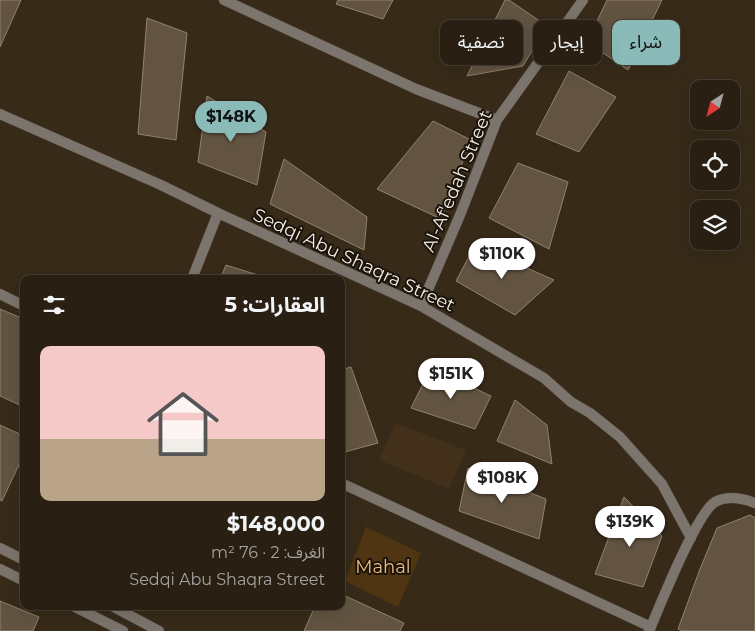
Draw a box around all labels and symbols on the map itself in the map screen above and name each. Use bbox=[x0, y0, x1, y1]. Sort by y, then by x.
north arrow bbox=[690, 80, 740, 130]
pin: $148K bbox=[196, 100, 266, 143]
street label: Al-Af'edah Street bbox=[417, 107, 497, 255]
street label: Sedqi Abu Shaqra Street bbox=[250, 204, 458, 316]
pin: $110K bbox=[467, 238, 537, 280]
pin: $151K bbox=[416, 358, 486, 400]
pin: $108K bbox=[467, 462, 537, 504]
pin: $139K bbox=[595, 506, 665, 548]
park label: Mahal bbox=[355, 556, 411, 578]

